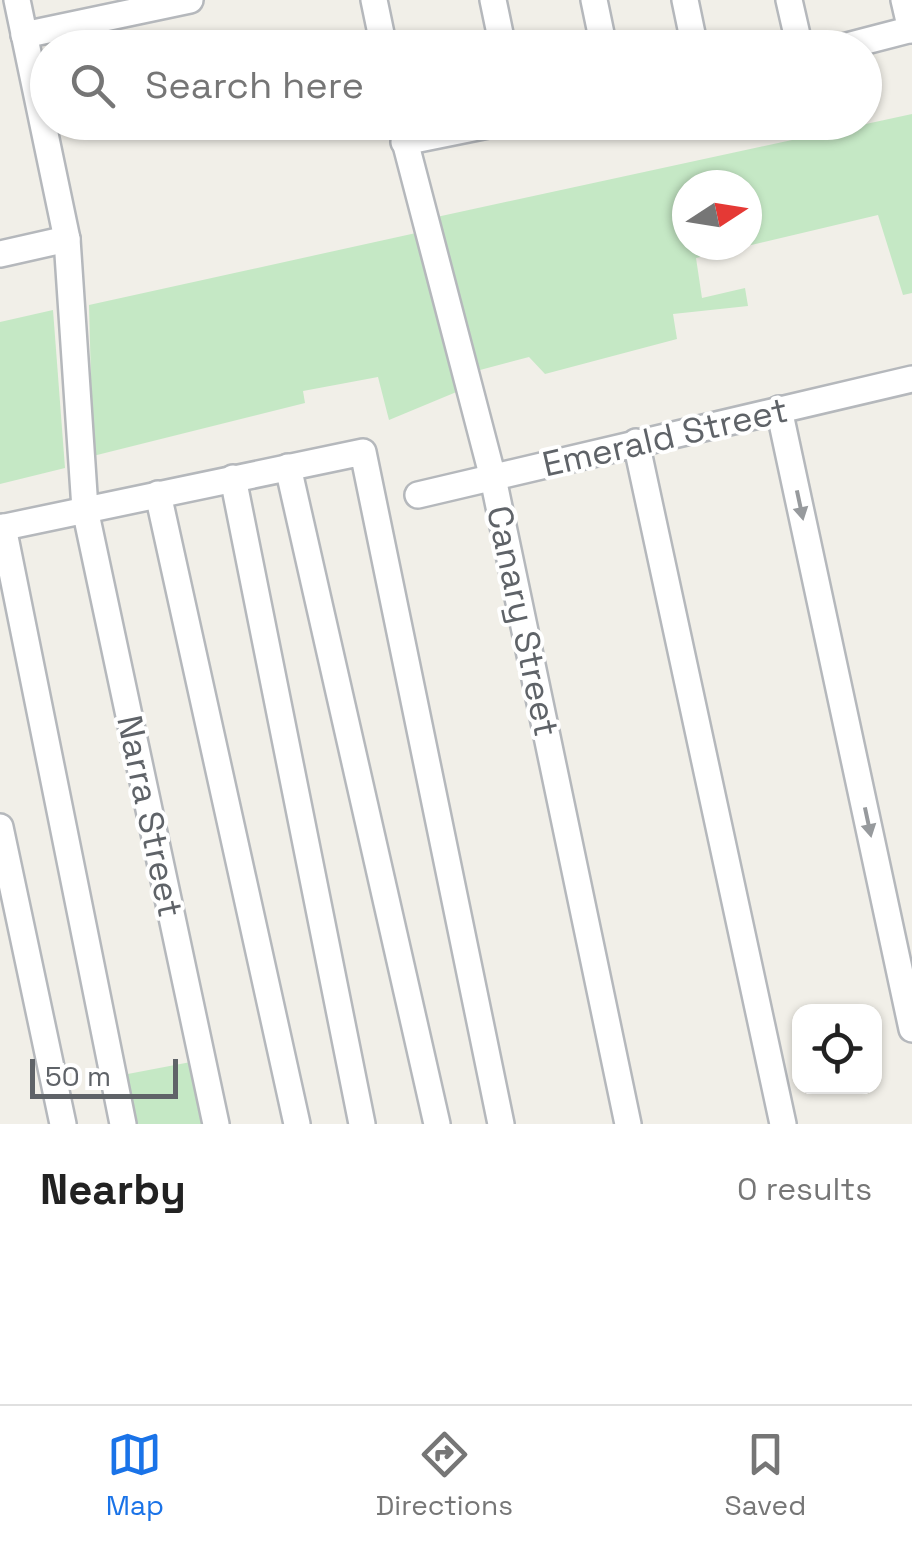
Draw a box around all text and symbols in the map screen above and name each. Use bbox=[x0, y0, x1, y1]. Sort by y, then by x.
search box bbox=[30, 30, 882, 140]
icon: search bbox=[65, 58, 120, 113]
text: Search here bbox=[145, 61, 364, 109]
north arrow bbox=[672, 170, 762, 260]
street label: Emerald Street bbox=[538, 387, 792, 487]
one-way arrow bbox=[792, 489, 808, 520]
street label: Canary Street bbox=[477, 502, 569, 740]
street label: Narra Street bbox=[107, 711, 193, 921]
one-way arrow bbox=[860, 807, 876, 838]
map controls bbox=[792, 1004, 882, 1094]
button: locate bbox=[792, 1004, 882, 1094]
scale bar bbox=[30, 1054, 178, 1098]
text: 50 m bbox=[45, 1058, 111, 1094]
text: Nearby bbox=[40, 1163, 186, 1216]
text: 0 results bbox=[737, 1169, 872, 1209]
tab: Map bbox=[106, 1427, 164, 1523]
tab: Directions bbox=[376, 1427, 513, 1523]
tab: Saved bbox=[725, 1427, 806, 1523]

